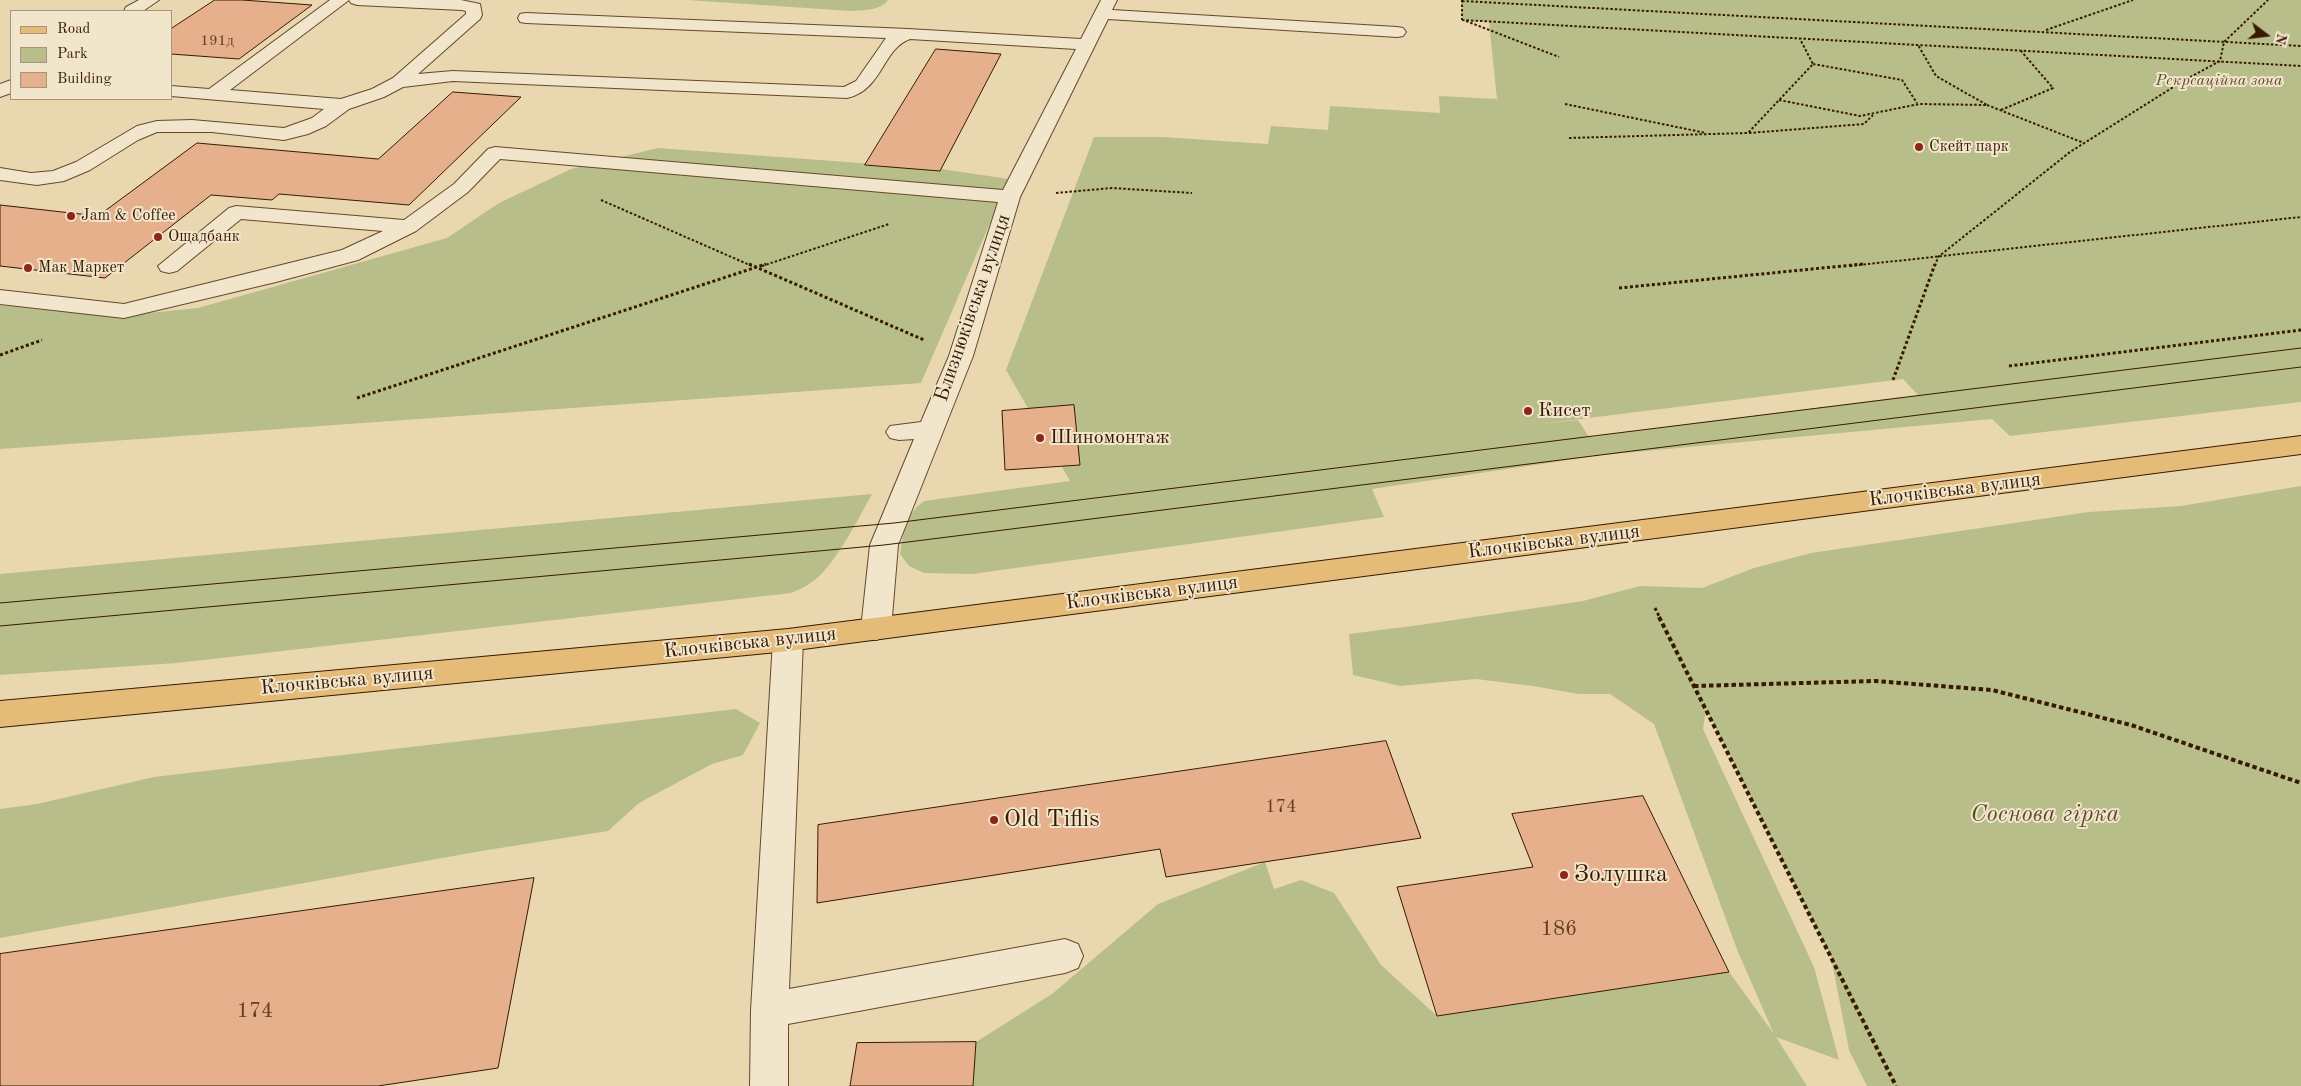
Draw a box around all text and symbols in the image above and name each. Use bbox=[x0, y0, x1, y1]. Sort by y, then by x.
legend bbox=[10, 10, 172, 100]
north arrow bbox=[2241, 10, 2291, 60]
text: Road bbox=[57, 22, 90, 37]
house number: 191д bbox=[200, 32, 234, 50]
text: N bbox=[2272, 32, 2289, 46]
text: Park bbox=[57, 47, 88, 62]
park label: Рекреаційна зона bbox=[2155, 71, 2283, 91]
text: Building bbox=[57, 72, 112, 87]
place label: Скейт парк bbox=[1929, 137, 2009, 157]
marker: Скейт парк bbox=[1913, 141, 1925, 153]
place label: Jam & Coffee bbox=[81, 206, 176, 226]
marker: Jam & Coffee bbox=[65, 210, 77, 222]
street label: Близнюківська вулиця bbox=[930, 211, 1016, 405]
place label: Ощадбанк bbox=[168, 227, 240, 247]
marker: Ощадбанк bbox=[152, 231, 164, 243]
place label: Мак Маркет bbox=[38, 258, 124, 278]
marker: Мак Маркет bbox=[22, 262, 34, 274]
place label: Кисет bbox=[1538, 399, 1591, 423]
marker: Кисет bbox=[1522, 405, 1534, 417]
place label: Шиномонтаж bbox=[1050, 426, 1170, 450]
marker: Шиномонтаж bbox=[1034, 432, 1046, 444]
street label: Клочківська вулиця bbox=[1867, 468, 2043, 512]
street label: Клочківська вулиця bbox=[1466, 520, 1642, 564]
street label: Клочківська вулиця bbox=[1064, 571, 1240, 615]
street label: Клочківська вулиця bbox=[663, 622, 837, 664]
street label: Клочківська вулиця bbox=[260, 661, 434, 701]
house number: 174 bbox=[1265, 796, 1297, 818]
park label: Соснова гірка bbox=[1971, 801, 2119, 829]
place label: Old Tiflis bbox=[1004, 806, 1100, 834]
marker: Old Tiflis bbox=[988, 814, 1000, 826]
place label: Золушка bbox=[1574, 861, 1668, 889]
marker: Золушка bbox=[1558, 869, 1570, 881]
house number: 186 bbox=[1541, 916, 1577, 942]
house number: 174 bbox=[237, 998, 273, 1024]

